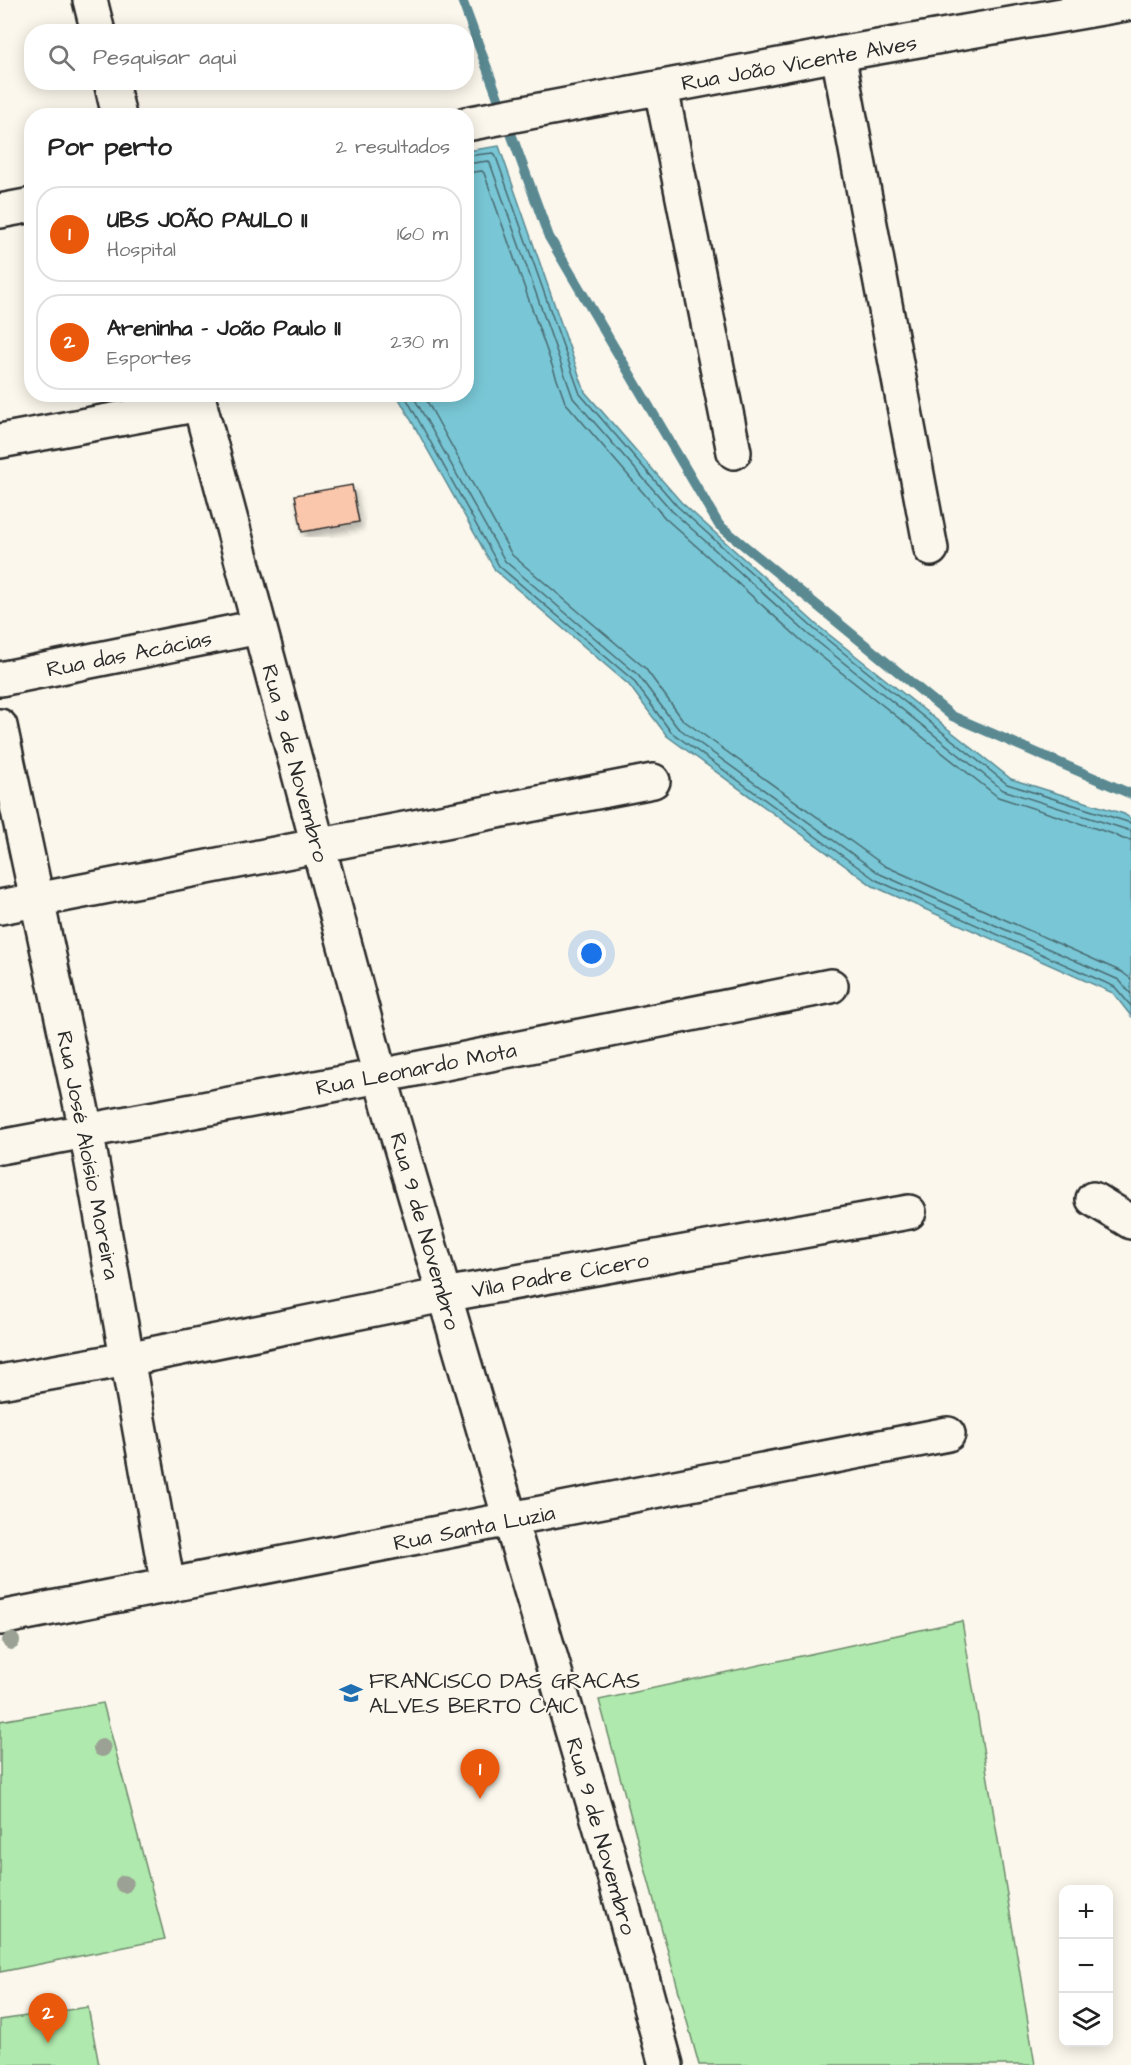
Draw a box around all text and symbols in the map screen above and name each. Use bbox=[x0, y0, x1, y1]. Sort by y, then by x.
search box bbox=[24, 24, 474, 90]
street label: Rua João Vicente Alves bbox=[679, 27, 919, 99]
icon: search bbox=[45, 41, 78, 74]
text: Pesquisar aqui bbox=[93, 42, 236, 73]
text: Por perto bbox=[48, 129, 172, 165]
text: 2 resultados bbox=[336, 133, 450, 161]
text: UBS JOÃO PAULO II bbox=[107, 205, 308, 236]
text: 1 bbox=[68, 220, 71, 248]
text: 160 m bbox=[397, 220, 448, 248]
text: Hospital bbox=[107, 236, 176, 264]
text: Areninha - João Paulo II bbox=[107, 313, 341, 344]
text: 2 bbox=[64, 328, 75, 356]
text: 230 m bbox=[390, 328, 448, 356]
text: Esportes bbox=[107, 344, 191, 372]
street label: Rua das Acácias bbox=[44, 623, 215, 686]
street label: Rua 9 de Novembro bbox=[253, 661, 336, 866]
your location bbox=[577, 939, 606, 968]
street label: Rua José Aloísio Moreira bbox=[48, 1028, 127, 1282]
street label: Rua Leonardo Mota bbox=[313, 1035, 519, 1104]
street label: Rua 9 de Novembro bbox=[382, 1129, 468, 1334]
street label: Vila Padre Cícero bbox=[469, 1245, 652, 1306]
street label: Rua Santa Luzia bbox=[391, 1498, 558, 1559]
place label: FRANCISCO DAS GRACAS ALVES BERTO CAIC bbox=[369, 1666, 640, 1722]
school or university icon: FRANCISCO DAS GRACAS ALVES BERTO CAIC bbox=[338, 1680, 364, 1706]
street label: Rua 9 de Novembro bbox=[558, 1734, 644, 1939]
pin: 1 bbox=[460, 1750, 500, 1799]
map controls bbox=[1059, 1885, 1113, 2047]
button: + bbox=[1059, 1885, 1113, 1939]
button: − bbox=[1059, 1939, 1113, 1993]
button: layers bbox=[1059, 1993, 1113, 2047]
pin: 2 bbox=[28, 1994, 68, 2043]

